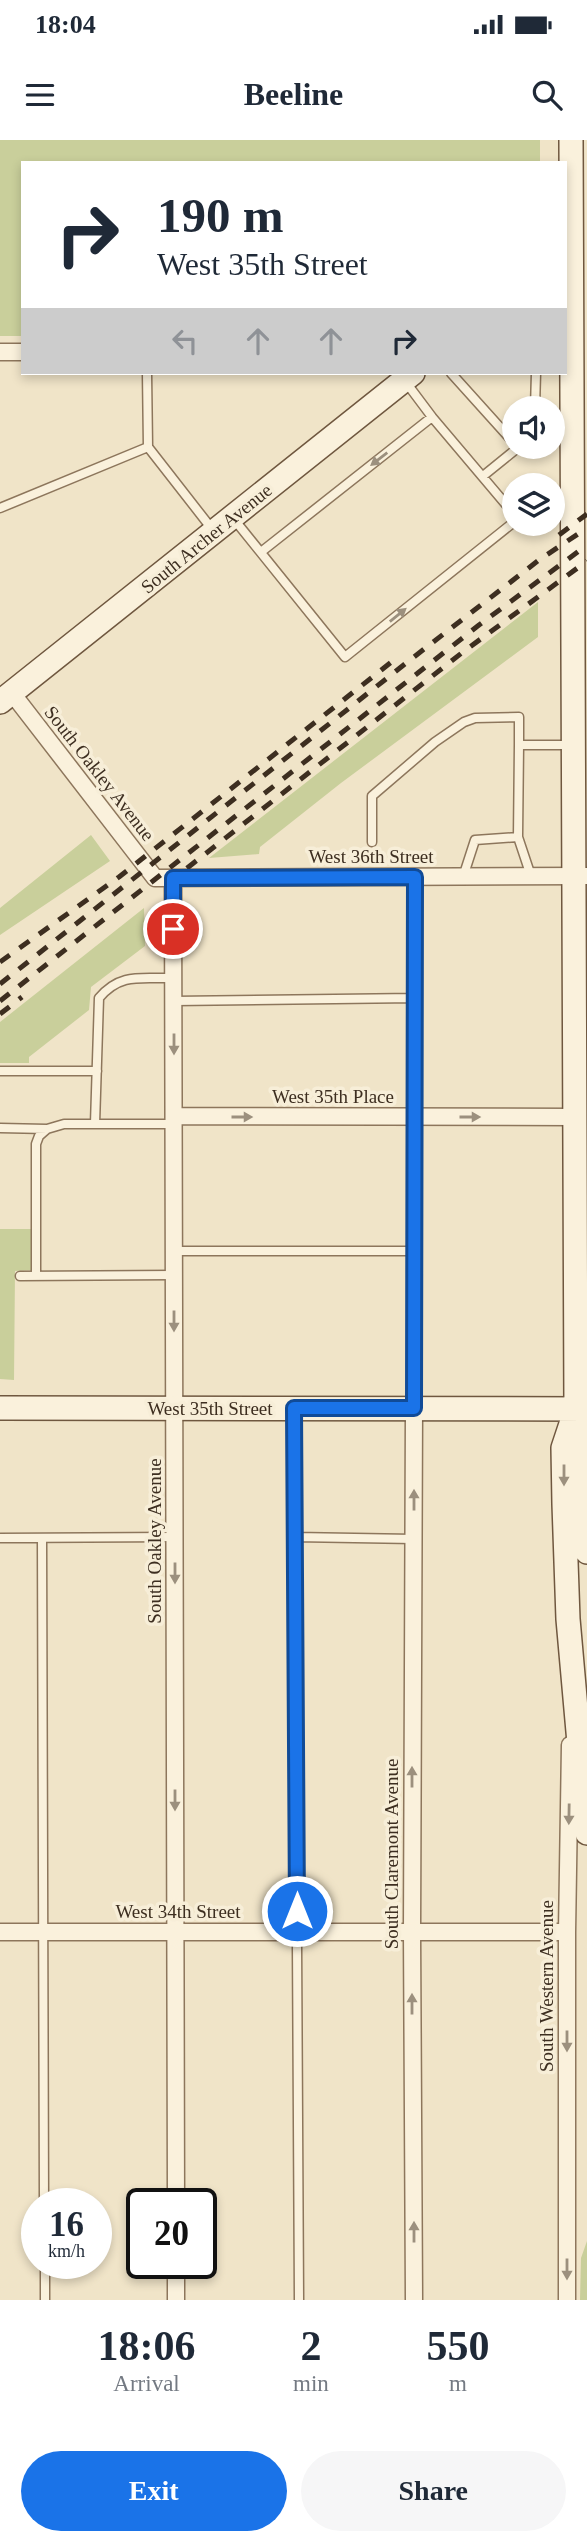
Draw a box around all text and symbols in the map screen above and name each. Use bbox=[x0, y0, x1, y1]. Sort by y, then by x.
text: 18:04 bbox=[35, 10, 96, 39]
icon: menu bbox=[21, 76, 59, 114]
text: Beeline bbox=[244, 76, 343, 112]
icon: search bbox=[528, 76, 566, 114]
text: 190 m bbox=[157, 188, 284, 243]
icon: right bbox=[42, 189, 133, 280]
text: West 35th Street bbox=[157, 246, 368, 282]
icon: left bbox=[166, 322, 204, 360]
icon: ahead bbox=[239, 322, 277, 360]
icon: ahead bbox=[312, 322, 350, 360]
icon: right bbox=[385, 322, 423, 360]
map controls bbox=[502, 396, 565, 536]
button: sound bbox=[502, 396, 565, 459]
one-way arrow bbox=[370, 451, 387, 466]
button: layers bbox=[502, 473, 565, 536]
street label: South Archer Avenue bbox=[137, 479, 276, 598]
one-way arrow bbox=[389, 607, 407, 622]
street label: South Oakley Avenue bbox=[40, 702, 159, 845]
street label: West 36th Street bbox=[308, 846, 434, 867]
pin bbox=[143, 899, 203, 959]
icon: arrive bbox=[154, 910, 192, 948]
one-way arrow bbox=[168, 1033, 180, 1055]
street label: West 35th Place bbox=[272, 1086, 394, 1107]
one-way arrow bbox=[231, 1111, 253, 1123]
one-way arrow bbox=[459, 1111, 481, 1123]
one-way arrow bbox=[168, 1310, 180, 1332]
street label: West 35th Street bbox=[147, 1398, 273, 1419]
street label: South Oakley Avenue bbox=[144, 1458, 165, 1624]
one-way arrow bbox=[558, 1464, 569, 1486]
one-way arrow bbox=[408, 1489, 420, 1511]
one-way arrow bbox=[169, 1562, 181, 1584]
street label: South Claremont Avenue bbox=[381, 1759, 402, 1949]
one-way arrow bbox=[406, 1766, 418, 1788]
one-way arrow bbox=[169, 1789, 181, 1811]
one-way arrow bbox=[563, 1803, 575, 1825]
position arrow bbox=[260, 1874, 334, 1948]
street label: South Western Avenue bbox=[536, 1900, 557, 2072]
street label: West 34th Street bbox=[115, 1901, 241, 1922]
one-way arrow bbox=[406, 1993, 418, 2015]
one-way arrow bbox=[561, 2031, 573, 2053]
speed limit sign: 20 bbox=[126, 2188, 217, 2279]
text: 16 bbox=[49, 2205, 84, 2244]
one-way arrow bbox=[408, 2221, 420, 2243]
text: km/h bbox=[48, 2241, 85, 2261]
one-way arrow bbox=[561, 2258, 573, 2280]
text: 18:06 bbox=[98, 2323, 196, 2369]
text: 2 bbox=[300, 2323, 321, 2369]
text: 550 bbox=[426, 2323, 489, 2369]
text: Arrival bbox=[113, 2371, 180, 2396]
text: min bbox=[293, 2371, 329, 2396]
text: m bbox=[449, 2371, 467, 2396]
button: Exit bbox=[21, 2451, 287, 2531]
button: Share bbox=[301, 2451, 566, 2531]

